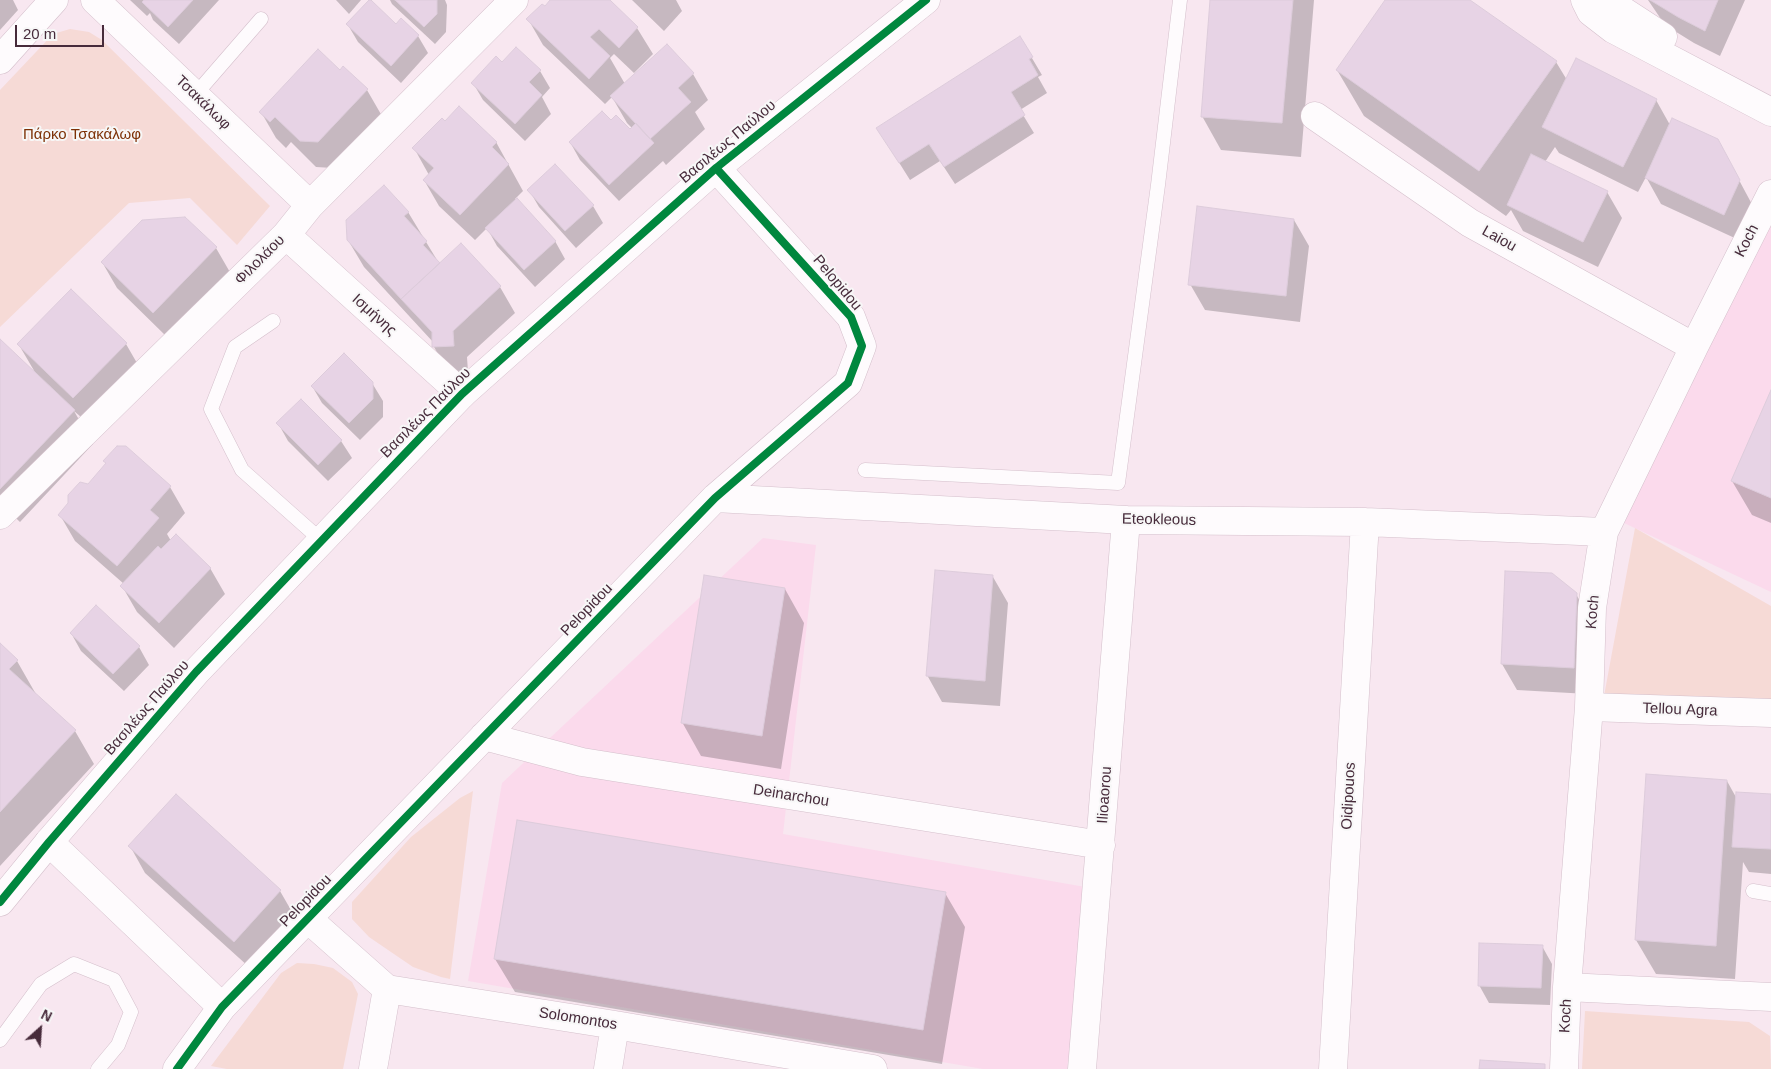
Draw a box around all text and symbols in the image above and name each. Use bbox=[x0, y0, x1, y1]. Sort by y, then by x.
scale bar bbox=[18, 15, 106, 47]
text: 20 m bbox=[23, 25, 56, 42]
street label: Τσακάλωφ bbox=[172, 72, 234, 134]
street label: Βασιλέως Παύλου bbox=[676, 97, 780, 187]
park label: Πάρκο Τσακάλωφ bbox=[23, 126, 141, 144]
street label: Laiou bbox=[1479, 222, 1519, 256]
street label: Koch bbox=[1731, 222, 1763, 260]
street label: Φιλολάου bbox=[231, 231, 289, 289]
street label: Pelopidou bbox=[809, 252, 865, 314]
street label: Ισμήνης bbox=[348, 290, 400, 340]
street label: Βασιλέως Παύλου bbox=[377, 364, 475, 462]
street label: Eteokleous bbox=[1122, 510, 1196, 530]
street label: Pelopidou bbox=[557, 580, 617, 640]
street label: Koch bbox=[1583, 594, 1603, 630]
street label: Βασιλέως Παύλου bbox=[101, 657, 193, 759]
street label: Tellou Agra bbox=[1642, 700, 1718, 720]
street label: Oidipouos bbox=[1338, 762, 1360, 830]
street label: Ilioaorou bbox=[1094, 766, 1116, 824]
street label: Deinarchou bbox=[752, 781, 830, 811]
street label: Pelopidou bbox=[276, 871, 336, 931]
street label: Koch bbox=[1556, 998, 1576, 1034]
north arrow bbox=[15, 1004, 65, 1054]
street label: Solomontos bbox=[537, 1004, 619, 1034]
text: N bbox=[39, 1006, 55, 1025]

